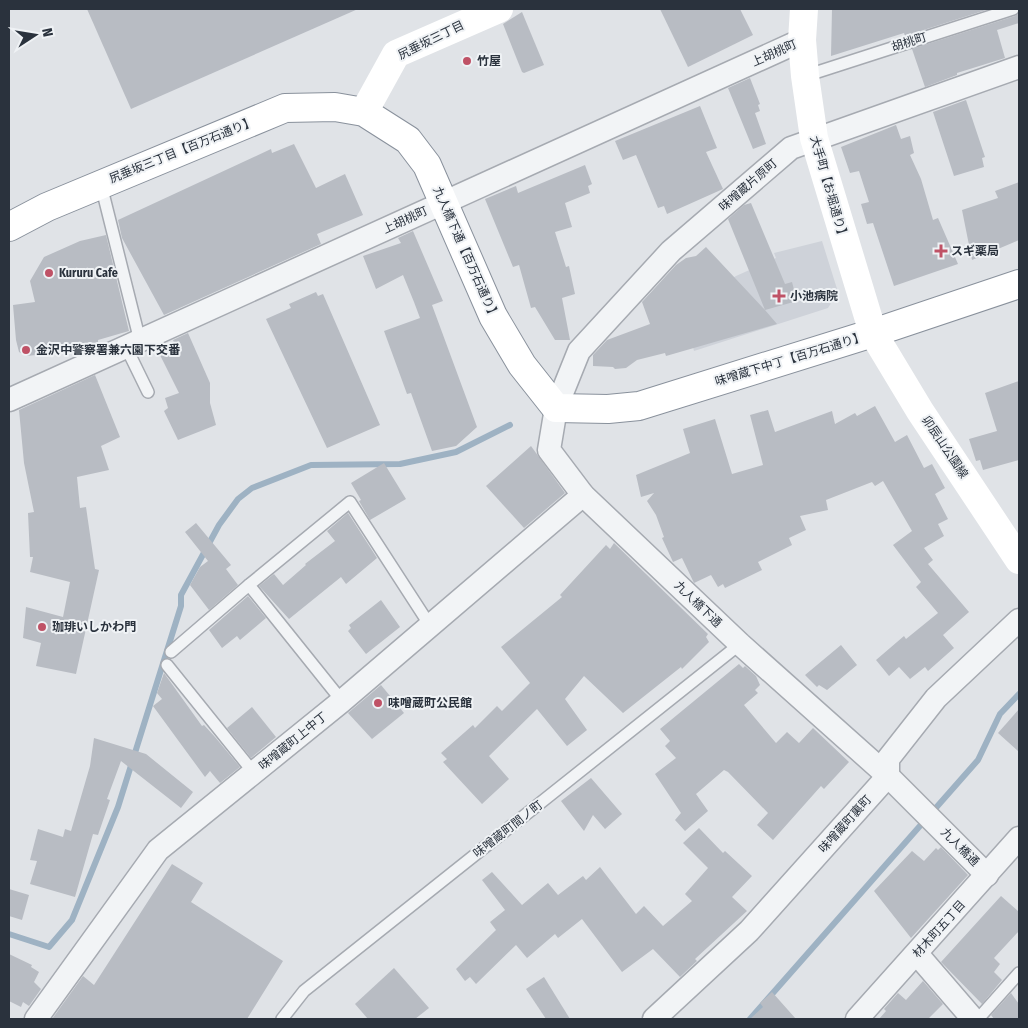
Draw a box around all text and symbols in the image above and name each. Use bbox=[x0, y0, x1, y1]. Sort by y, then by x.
north arrow bbox=[10, 10, 60, 60]
street label: 尻垂坂三丁目 bbox=[396, 18, 466, 62]
text: N bbox=[38, 27, 56, 38]
street label: 胡桃町 bbox=[890, 30, 928, 54]
street label: 上胡桃町 bbox=[749, 37, 799, 69]
place label: 竹屋 bbox=[477, 54, 501, 68]
marker: 竹屋 bbox=[461, 55, 473, 67]
street label: 尻垂坂三丁目【百万石通り】 bbox=[107, 114, 257, 186]
street label: 大手町【お堀通り】 bbox=[807, 134, 851, 242]
street label: 味噌蔵片原町 bbox=[716, 156, 780, 214]
street label: 九人橋下通【百万石通り】 bbox=[430, 184, 502, 322]
street label: 上胡桃町 bbox=[380, 204, 430, 236]
place label: スギ薬局 bbox=[951, 244, 999, 258]
marker: スギ薬局 bbox=[935, 245, 947, 257]
place label: Kururu Cafe bbox=[59, 266, 118, 280]
marker: Kururu Cafe bbox=[43, 267, 55, 279]
marker: 小池病院 bbox=[772, 289, 786, 303]
place label: 小池病院 bbox=[790, 289, 838, 303]
street label: 味噌蔵下中丁【百万石通り】 bbox=[713, 329, 867, 389]
place label: 金沢中警察署兼六園下交番 bbox=[36, 343, 181, 357]
marker: 金沢中警察署兼六園下交番 bbox=[20, 344, 32, 356]
street label: 卯辰山公園線 bbox=[919, 413, 971, 481]
street label: 九人橋下通 bbox=[672, 578, 724, 630]
place label: 珈琲いしかわ門 bbox=[52, 620, 136, 634]
marker: 珈琲いしかわ門 bbox=[36, 621, 48, 633]
place label: 味噌蔵町公民館 bbox=[388, 696, 472, 710]
marker: 味噌蔵町公民館 bbox=[372, 697, 384, 709]
street label: 味噌蔵町上中丁 bbox=[256, 709, 330, 773]
street label: 味噌蔵町裏町 bbox=[816, 793, 874, 855]
street label: 味噌蔵町間ノ町 bbox=[471, 798, 545, 860]
street label: 九人橋通 bbox=[938, 825, 982, 869]
street label: 材木町五丁目 bbox=[910, 898, 968, 960]

